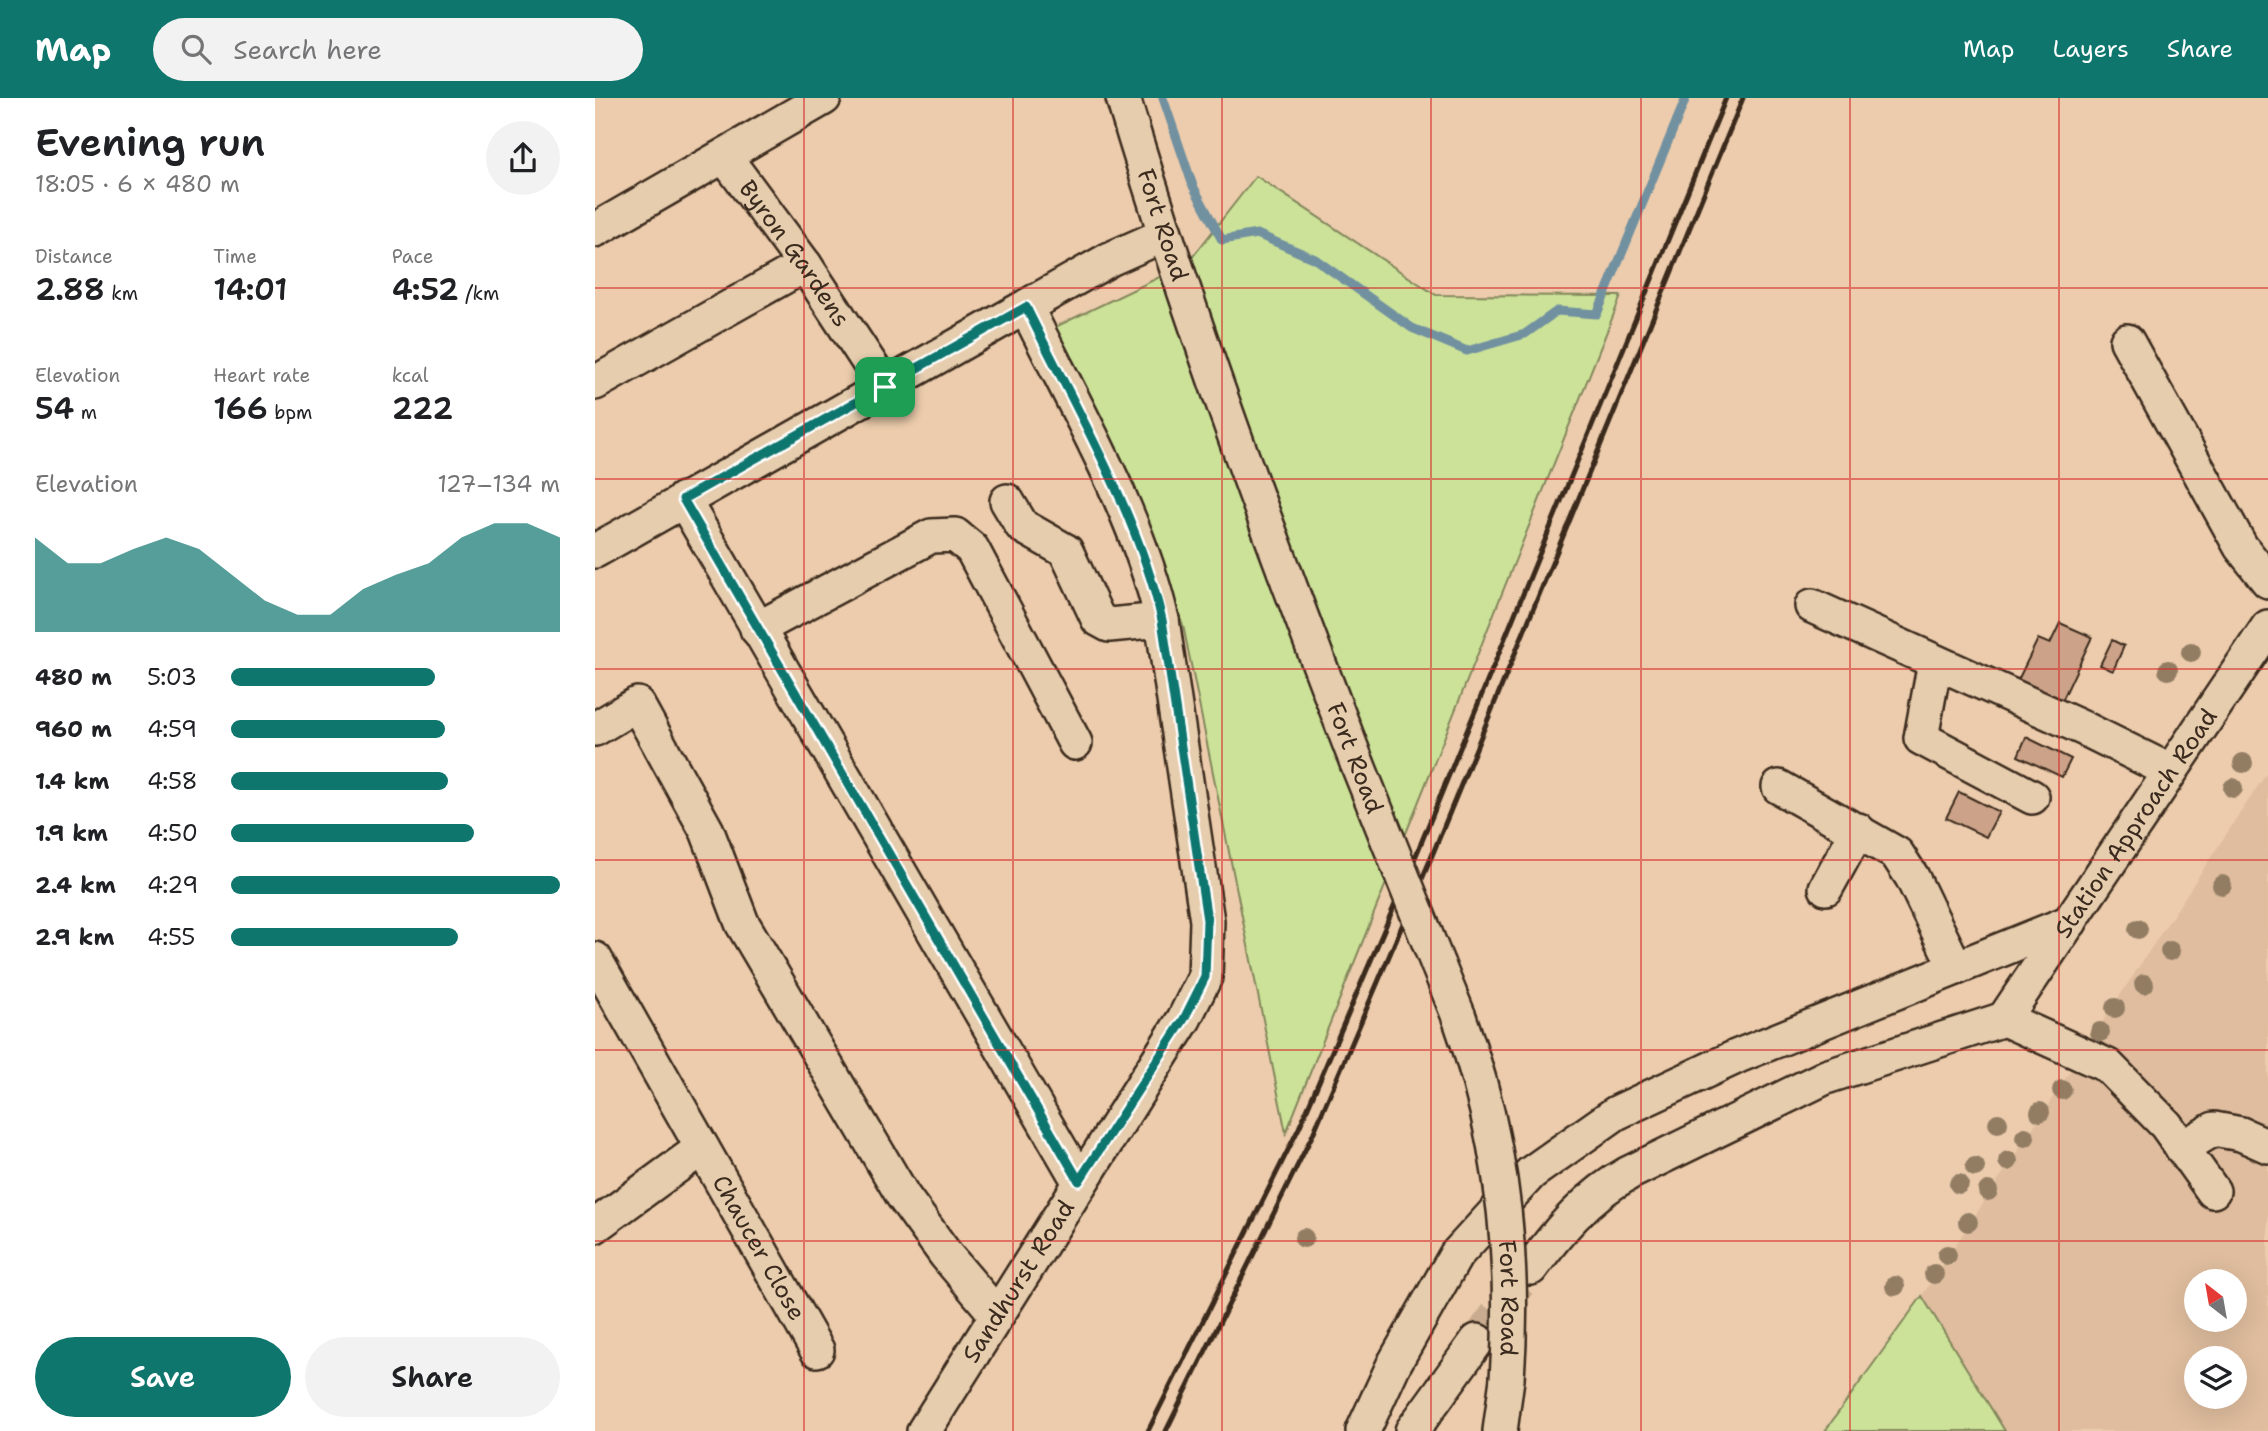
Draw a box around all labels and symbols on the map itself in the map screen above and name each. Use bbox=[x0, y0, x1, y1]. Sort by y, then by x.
street label: Fort Road bbox=[1130, 165, 1196, 285]
street label: Byron Gardens bbox=[732, 174, 857, 333]
pin bbox=[855, 357, 915, 417]
street label: Fort Road bbox=[1319, 698, 1391, 818]
street label: Station Approach Road bbox=[2047, 702, 2225, 944]
street label: Chaucer Close bbox=[705, 1169, 813, 1326]
street label: Sandhurst Road bbox=[955, 1194, 1082, 1369]
street label: Fort Road bbox=[1491, 1239, 1526, 1357]
north arrow bbox=[2184, 1269, 2247, 1332]

